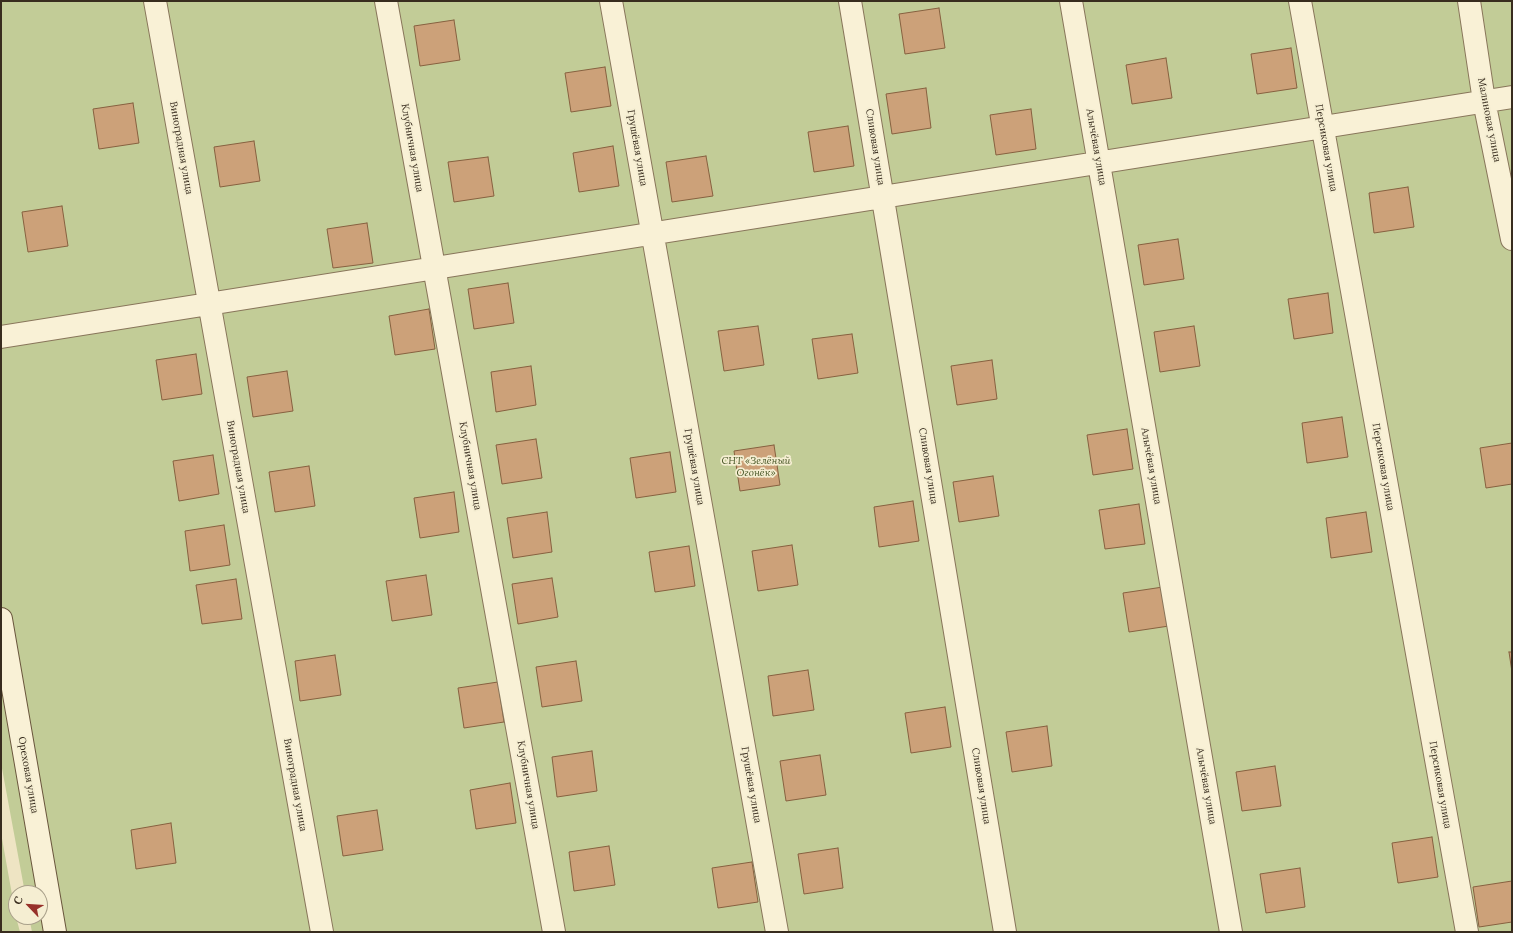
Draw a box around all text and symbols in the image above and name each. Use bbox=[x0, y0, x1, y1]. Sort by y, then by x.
street label: Малиновая улица bbox=[1475, 77, 1503, 163]
street label: Виноградная улица bbox=[167, 101, 195, 195]
street label: Клубничная улица bbox=[398, 103, 426, 193]
street label: Персиковая улица bbox=[1312, 103, 1340, 193]
street label: Сливовая улица bbox=[863, 108, 887, 186]
street label: Алычёвая улица bbox=[1083, 108, 1109, 186]
street label: Грушёвая улица bbox=[624, 109, 650, 187]
street label: Виноградная улица bbox=[224, 420, 252, 514]
street label: Клубничная улица bbox=[456, 421, 484, 511]
street label: Персиковая улица bbox=[1369, 422, 1397, 512]
street label: Сливовая улица bbox=[916, 427, 940, 505]
street label: Алычёвая улица bbox=[1138, 427, 1164, 505]
street label: Грушёвая улица bbox=[681, 428, 707, 506]
park label: СНТ «Зелёный Огонёк» bbox=[721, 455, 791, 478]
street label: Ореховая улица bbox=[15, 736, 41, 814]
street label: Виноградная улица bbox=[281, 738, 309, 832]
street label: Клубничная улица bbox=[514, 740, 542, 830]
street label: Персиковая улица bbox=[1426, 740, 1454, 830]
street label: Грушёвая улица bbox=[738, 746, 764, 824]
street label: Сливовая улица bbox=[969, 747, 993, 825]
street label: Алычёвая улица bbox=[1193, 747, 1219, 825]
north arrow bbox=[8, 885, 48, 925]
text: С bbox=[10, 894, 26, 907]

